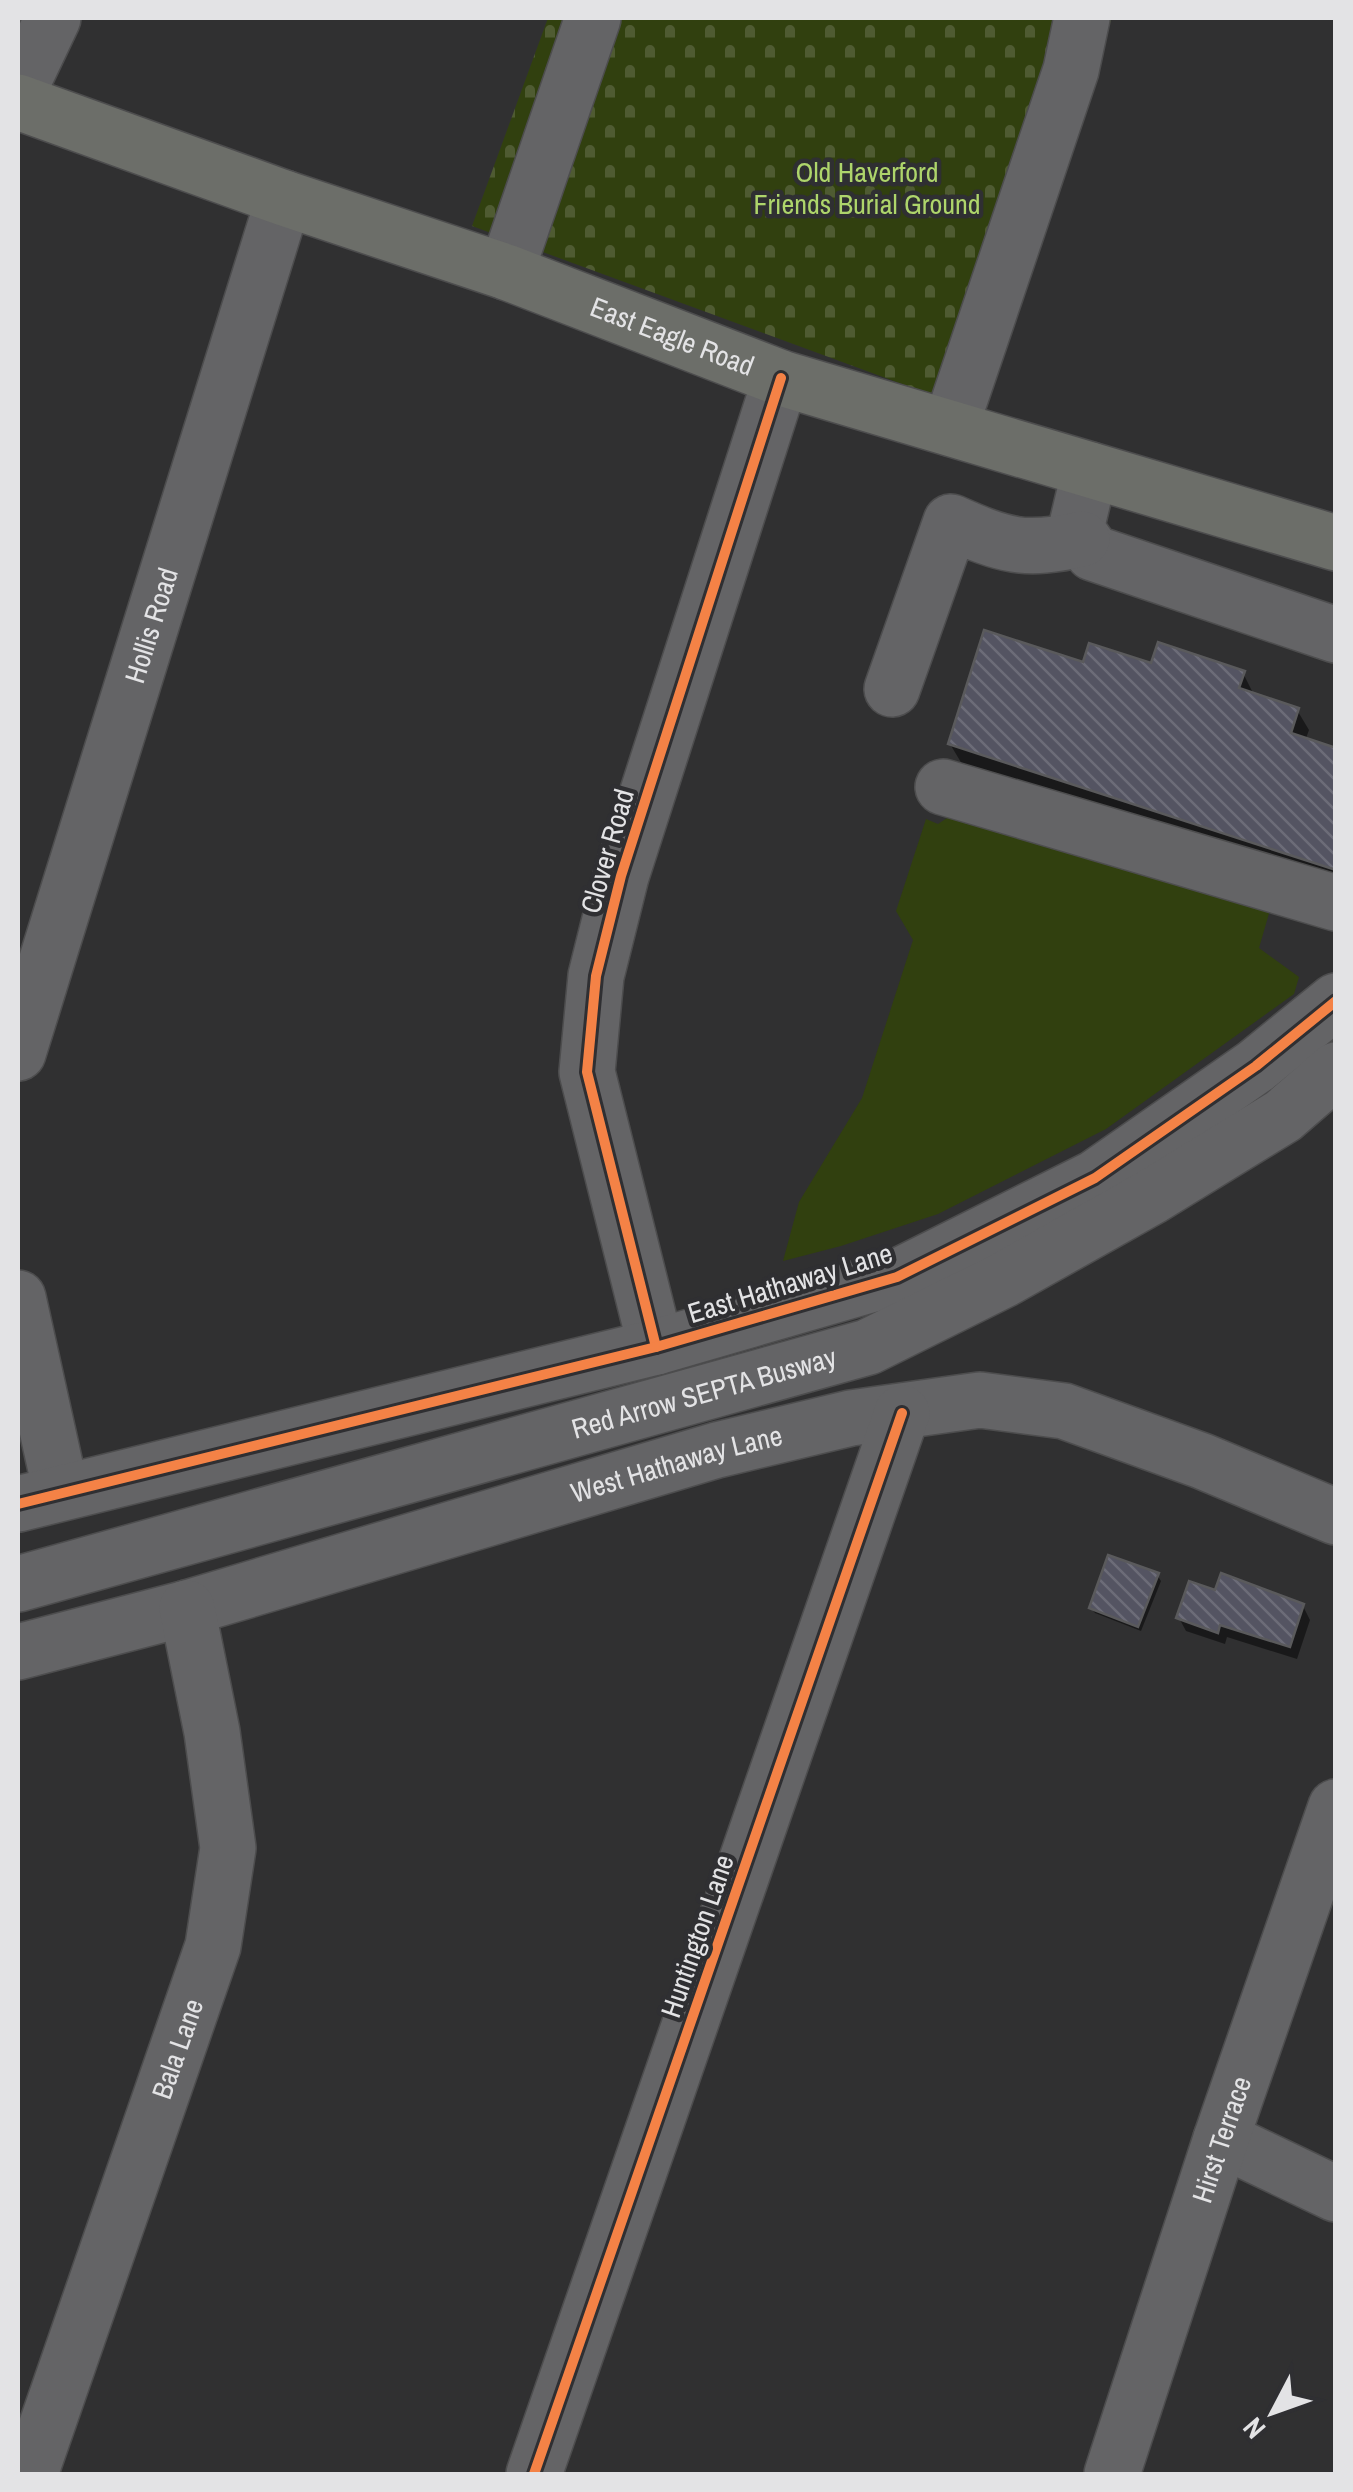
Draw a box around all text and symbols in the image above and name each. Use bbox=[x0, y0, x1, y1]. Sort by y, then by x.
park label: Old Haverford Friends Burial Ground bbox=[753, 153, 981, 223]
street label: East Eagle Road bbox=[585, 287, 760, 385]
street label: Hollis Road bbox=[115, 563, 187, 688]
street label: Clover Road bbox=[571, 784, 643, 918]
street label: East Hathaway Lane bbox=[683, 1234, 897, 1332]
street label: Red Arrow SEPTA Busway bbox=[567, 1338, 841, 1448]
street label: West Hathaway Lane bbox=[566, 1416, 786, 1512]
street label: Huntington Lane bbox=[651, 1850, 743, 2022]
street label: Bala Lane bbox=[142, 1994, 212, 2104]
street label: Hirst Terrace bbox=[1183, 2071, 1260, 2207]
north arrow bbox=[1223, 2362, 1323, 2462]
text: N bbox=[1234, 2410, 1274, 2447]

